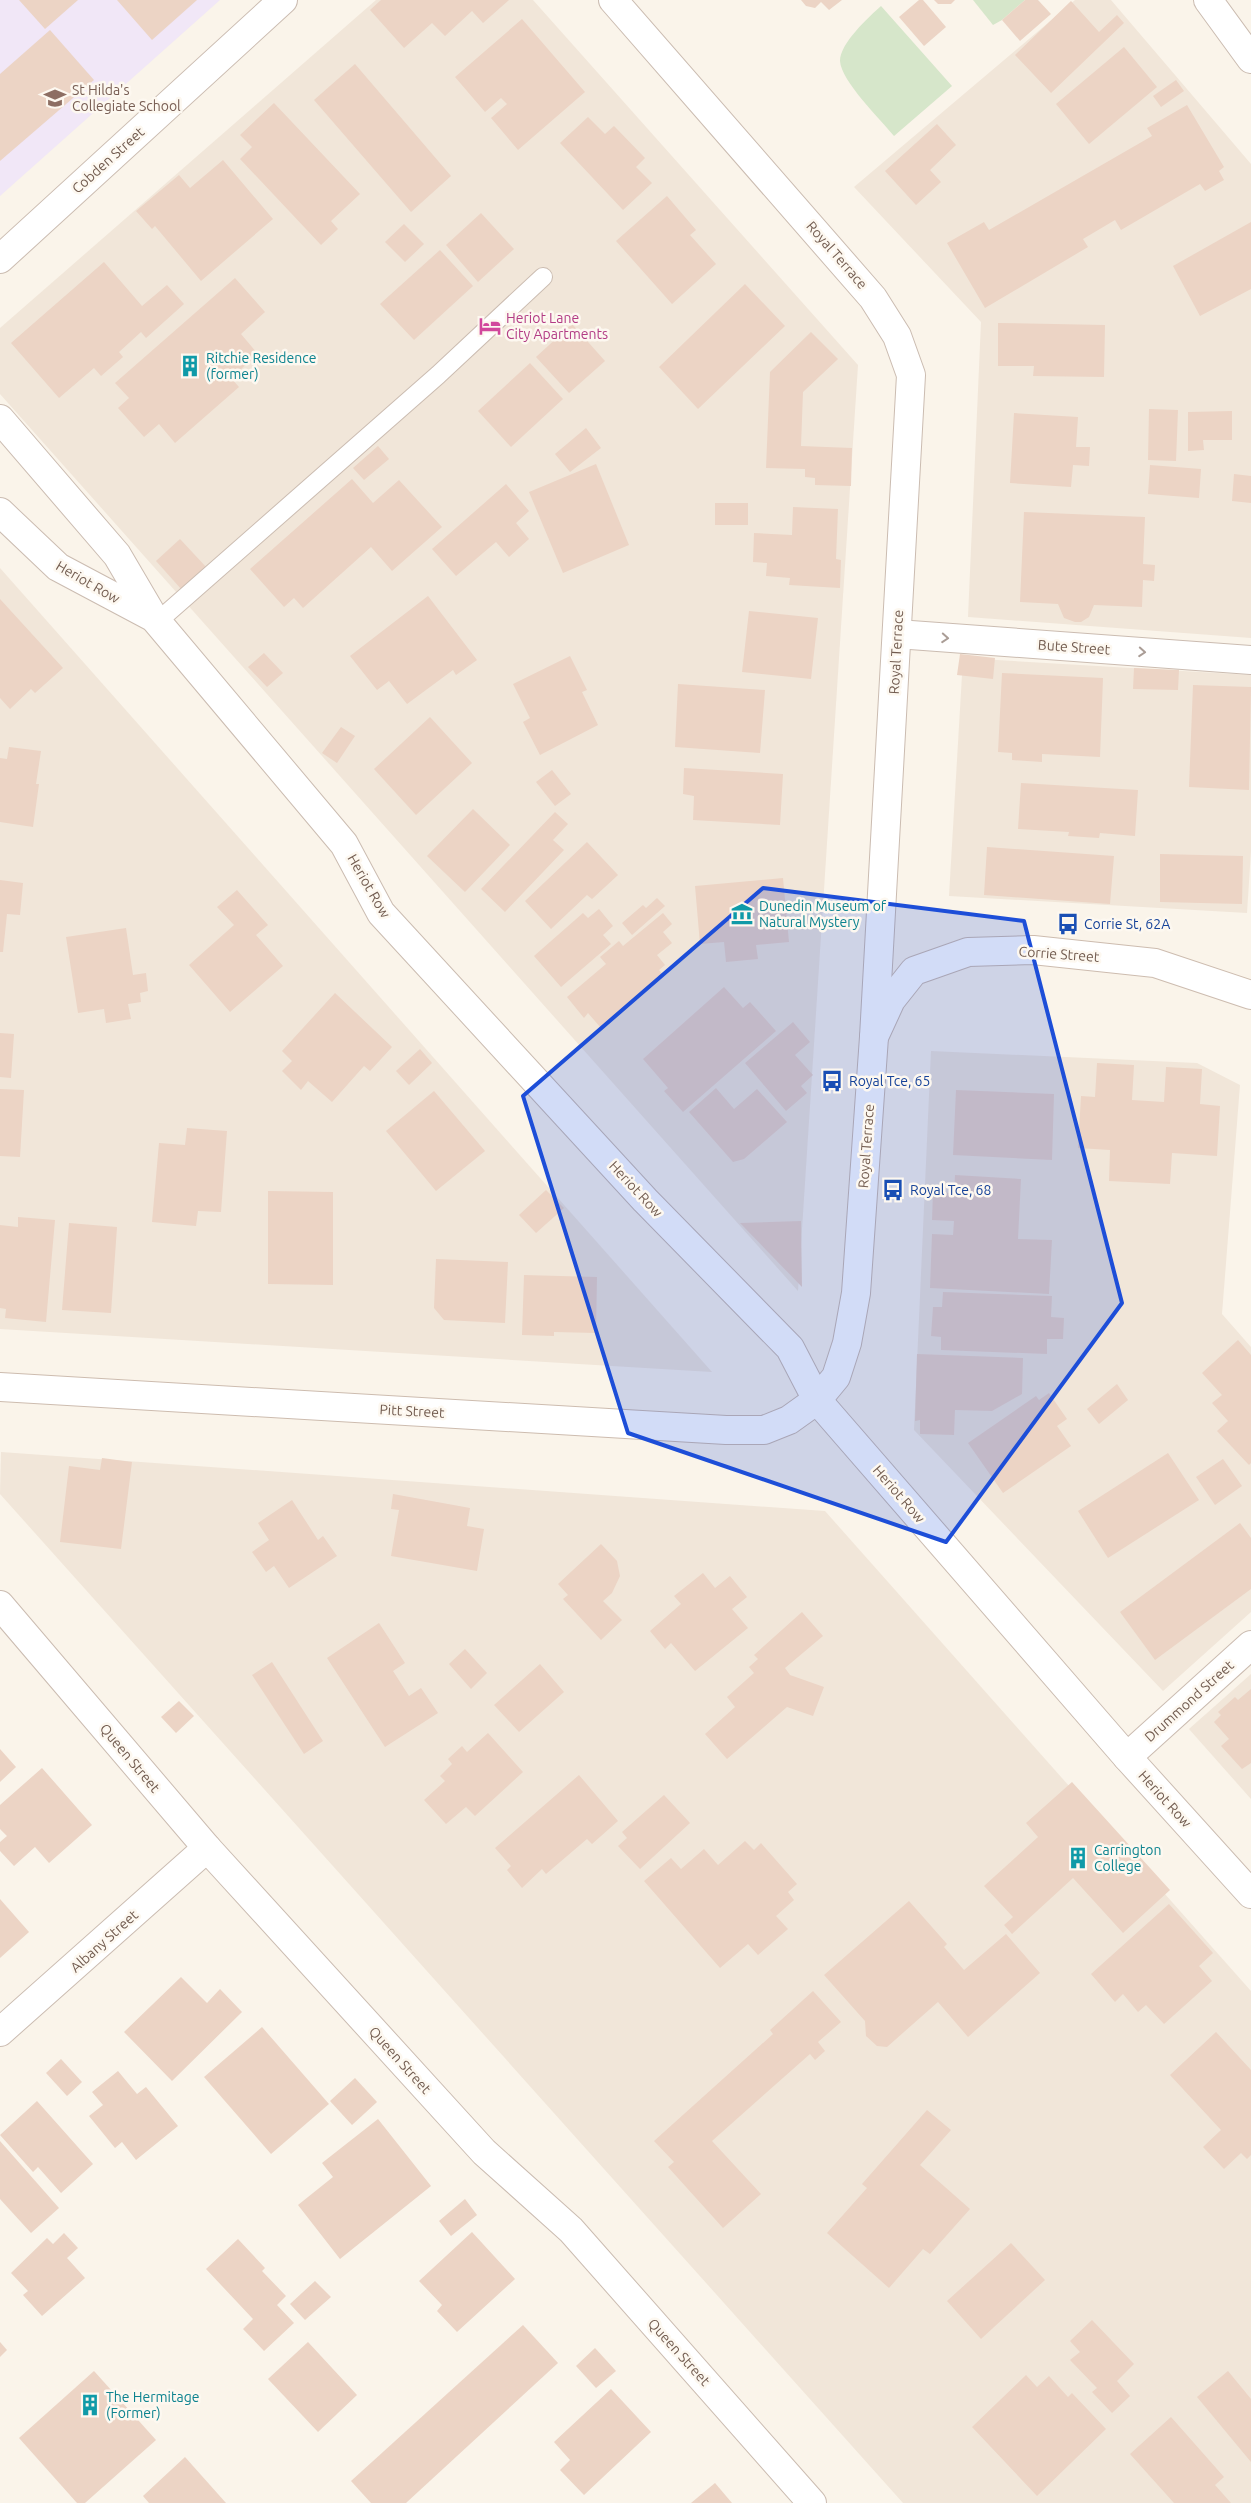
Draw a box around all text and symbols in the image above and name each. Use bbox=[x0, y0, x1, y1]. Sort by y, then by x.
place label: St Hilda's Collegiate School bbox=[72, 82, 181, 114]
school or university icon: St Hilda's Collegiate School bbox=[42, 85, 68, 111]
street label: Cobden Street bbox=[69, 123, 148, 196]
street label: Royal Terrace bbox=[803, 218, 871, 292]
place label: Heriot Lane City Apartments bbox=[506, 310, 608, 342]
hotel icon: Heriot Lane City Apartments bbox=[477, 313, 503, 339]
place label: Ritchie Residence (former) bbox=[206, 350, 316, 382]
building icon: Ritchie Residence (former) bbox=[177, 353, 203, 379]
street label: Heriot Row bbox=[53, 557, 123, 607]
street label: Royal Terrace bbox=[886, 609, 906, 695]
one-way arrow bbox=[941, 632, 949, 643]
street label: Bute Street bbox=[1037, 636, 1111, 658]
one-way arrow bbox=[1138, 646, 1146, 657]
street label: Heriot Row bbox=[344, 851, 394, 921]
place label: Dunedin Museum of Natural Mystery bbox=[759, 898, 887, 930]
museum icon: Dunedin Museum of Natural Mystery bbox=[729, 901, 755, 927]
bus stop icon: Corrie St, 62A bbox=[1055, 911, 1081, 937]
place label: Corrie St, 62A bbox=[1084, 916, 1170, 932]
street label: Corrie Street bbox=[1018, 943, 1100, 965]
bus stop icon: Royal Tce, 65 bbox=[819, 1068, 845, 1094]
place label: Royal Tce, 65 bbox=[849, 1073, 930, 1089]
street label: Royal Terrace bbox=[855, 1103, 877, 1189]
street label: Heriot Row bbox=[606, 1158, 666, 1220]
bus stop icon: Royal Tce, 68 bbox=[880, 1177, 906, 1203]
place label: Royal Tce, 68 bbox=[910, 1182, 992, 1198]
street label: Pitt Street bbox=[379, 1401, 445, 1421]
street label: Heriot Row bbox=[870, 1462, 928, 1526]
street label: Drummond Street bbox=[1141, 1657, 1237, 1745]
street label: Queen Street bbox=[97, 1720, 164, 1796]
street label: Heriot Row bbox=[1135, 1767, 1195, 1831]
place label: Carrington College bbox=[1094, 1842, 1162, 1874]
building icon: Carrington College bbox=[1065, 1845, 1091, 1871]
street label: Albany Street bbox=[67, 1906, 141, 1975]
street label: Queen Street bbox=[366, 2023, 435, 2097]
street label: Queen Street bbox=[645, 2315, 714, 2389]
place label: The Hermitage (Former) bbox=[106, 2389, 199, 2421]
building icon: The Hermitage (Former) bbox=[77, 2392, 103, 2418]

